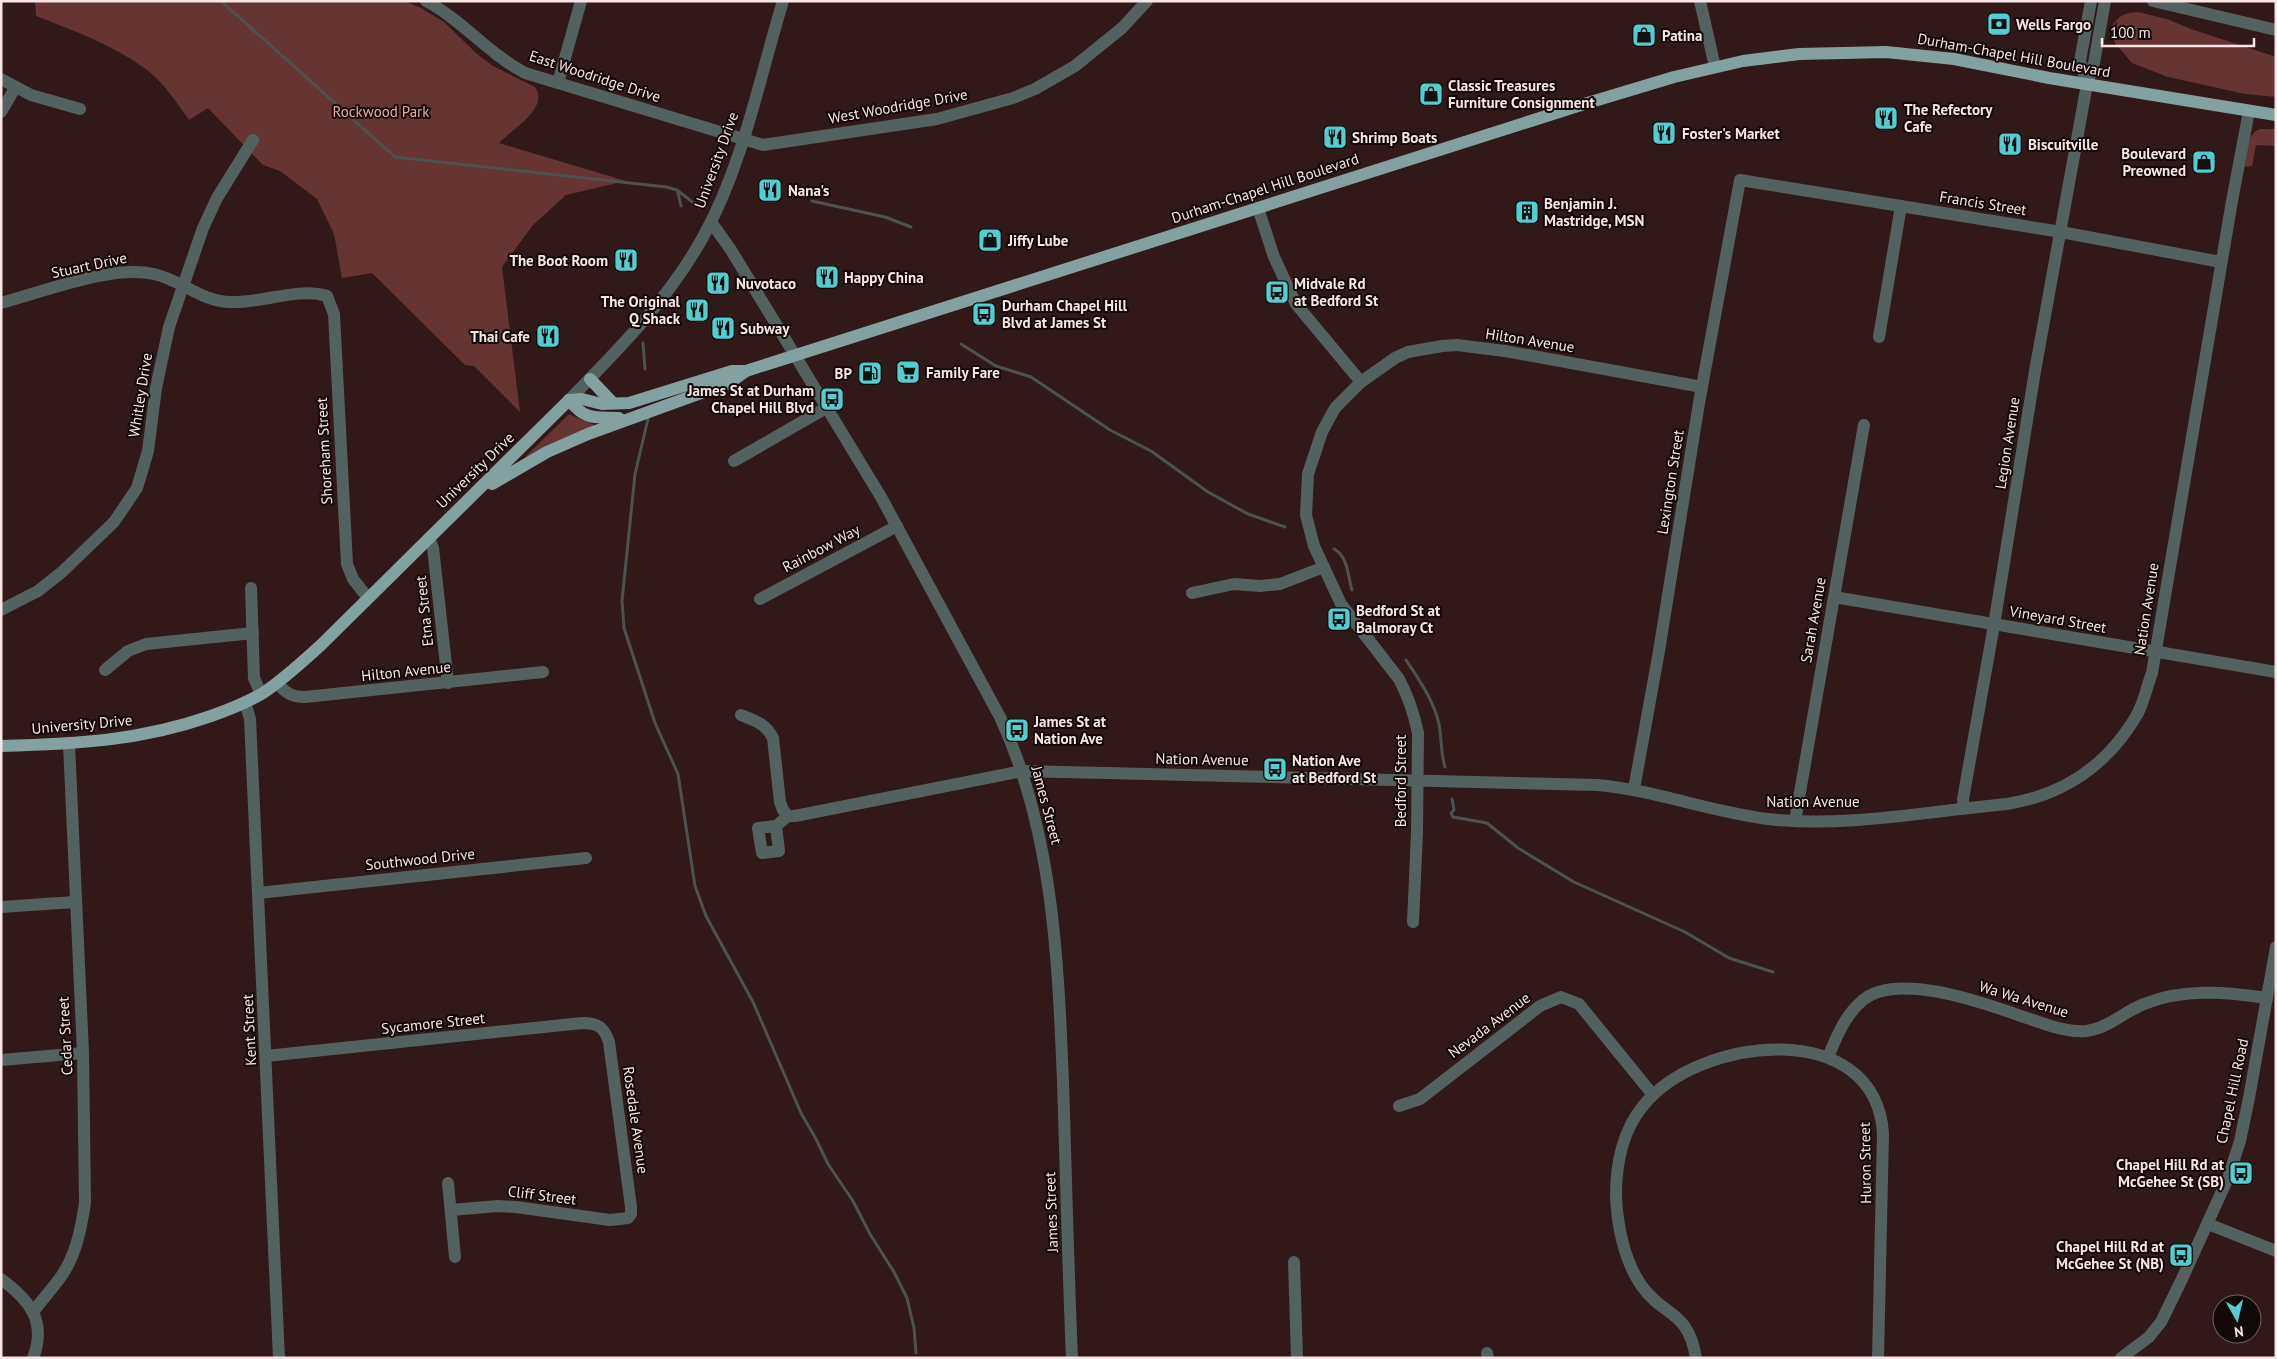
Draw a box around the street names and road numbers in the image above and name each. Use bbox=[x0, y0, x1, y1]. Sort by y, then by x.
street label: Durham-Chapel Hill Boulevard bbox=[1916, 29, 2112, 81]
street label: East Woodridge Drive bbox=[527, 46, 663, 106]
street label: West Woodridge Drive bbox=[827, 84, 969, 128]
street label: University Drive bbox=[690, 109, 742, 211]
street label: Durham-Chapel Hill Boulevard bbox=[1169, 149, 1361, 227]
street label: Francis Street bbox=[1938, 187, 2028, 219]
street label: Stuart Drive bbox=[49, 248, 129, 282]
street label: Hilton Avenue bbox=[1484, 324, 1576, 356]
street label: Whitley Drive bbox=[124, 351, 156, 439]
street label: Legion Avenue bbox=[1990, 396, 2024, 490]
street label: Shoreham Street bbox=[312, 397, 336, 505]
street label: University Drive bbox=[432, 428, 518, 512]
street label: Lexington Street bbox=[1652, 428, 1688, 536]
street label: Rainbow Way bbox=[779, 520, 863, 576]
street label: Nation Avenue bbox=[2129, 561, 2163, 657]
street label: Etna Street bbox=[411, 575, 437, 647]
street label: Sarah Avenue bbox=[1796, 576, 1830, 664]
street label: Vineyard Street bbox=[2007, 601, 2108, 637]
street label: Hilton Avenue bbox=[360, 657, 452, 685]
street label: University Drive bbox=[31, 710, 133, 738]
street label: Bedford Street bbox=[1391, 735, 1410, 827]
street label: Nation Avenue bbox=[1155, 749, 1249, 769]
street label: James Street bbox=[1027, 763, 1067, 846]
street label: Nation Avenue bbox=[1766, 792, 1860, 811]
street label: Southwood Drive bbox=[364, 844, 476, 874]
street label: Wa Wa Avenue bbox=[1977, 976, 2071, 1022]
street label: Nevada Avenue bbox=[1444, 988, 1534, 1062]
street label: Kent Street bbox=[238, 994, 260, 1066]
street label: Cedar Street bbox=[53, 996, 77, 1076]
street label: Sycamore Street bbox=[380, 1008, 486, 1038]
street label: Chapel Hill Road bbox=[2212, 1037, 2252, 1145]
street label: Rosedale Avenue bbox=[619, 1065, 653, 1175]
street label: Huron Street bbox=[1855, 1122, 1875, 1204]
street label: James Street bbox=[1040, 1172, 1062, 1253]
street label: Cliff Street bbox=[507, 1181, 577, 1209]

